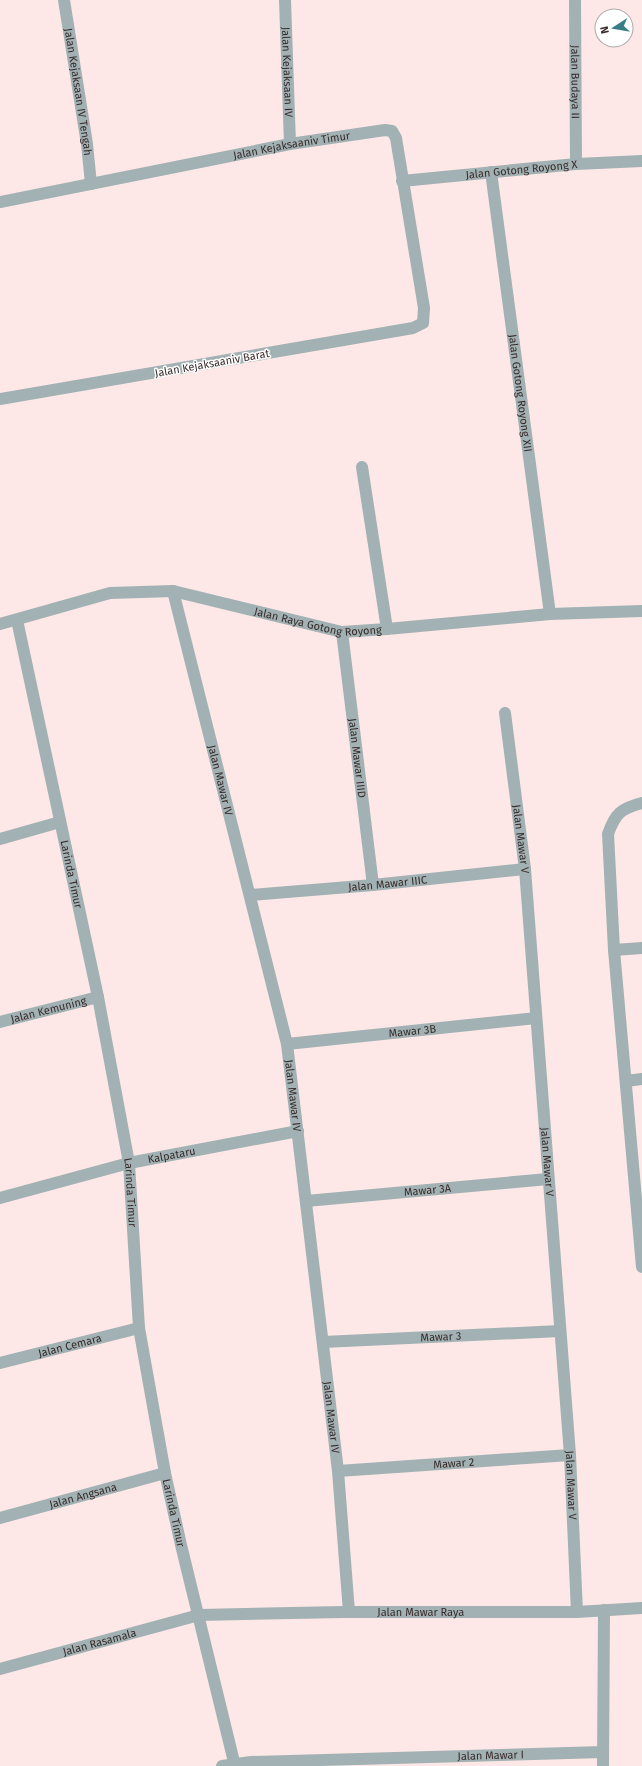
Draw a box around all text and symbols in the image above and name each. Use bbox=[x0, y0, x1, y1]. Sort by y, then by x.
north arrow bbox=[594, 8, 634, 48]
text: N bbox=[598, 25, 612, 35]
street label: Jalan Kejaksaan IV Tengah bbox=[62, 27, 94, 156]
street label: Jalan Kejaksaan IV bbox=[279, 27, 295, 118]
street label: Jalan Budaya II bbox=[568, 45, 582, 119]
street label: Jalan Kejaksaaniv Timur bbox=[232, 129, 352, 162]
street label: Jalan Gotong Royong X bbox=[465, 158, 578, 182]
street label: Jalan Gotong Royong XII bbox=[506, 333, 534, 453]
street label: Jalan Kejaksaaniv Barat bbox=[154, 347, 270, 380]
street label: Jalan Raya Gotong Royong bbox=[253, 605, 382, 639]
street label: Jalan Mawar IIID bbox=[346, 718, 368, 799]
street label: Jalan Mawar IV bbox=[205, 743, 235, 818]
street label: Jalan Mawar V bbox=[510, 804, 531, 875]
street label: Larinda Timur bbox=[57, 839, 85, 910]
street label: Jalan Mawar IIIC bbox=[348, 873, 428, 894]
street label: Jalan Kemuning bbox=[9, 994, 88, 1026]
street label: Mawar 3B bbox=[388, 1022, 437, 1040]
street label: Jalan Mawar IV bbox=[282, 1059, 304, 1133]
street label: Jalan Mawar V bbox=[538, 1127, 556, 1198]
street label: Kalpataru bbox=[147, 1145, 197, 1166]
street label: Larinda Timur bbox=[121, 1157, 139, 1228]
street label: Mawar 3A bbox=[403, 1182, 452, 1199]
street label: Mawar 3 bbox=[420, 1330, 462, 1344]
street label: Jalan Cemara bbox=[37, 1332, 103, 1360]
street label: Jalan Mawar IV bbox=[320, 1380, 342, 1455]
street label: Jalan Mawar V bbox=[563, 1450, 579, 1521]
street label: Mawar 2 bbox=[433, 1456, 475, 1471]
street label: Larinda Timur bbox=[159, 1478, 187, 1549]
street label: Jalan Angsana bbox=[48, 1480, 118, 1511]
street label: Jalan Mawar Raya bbox=[377, 1606, 464, 1619]
street label: Jalan Rasamala bbox=[61, 1626, 138, 1659]
street label: Jalan Mawar I bbox=[457, 1748, 524, 1763]

